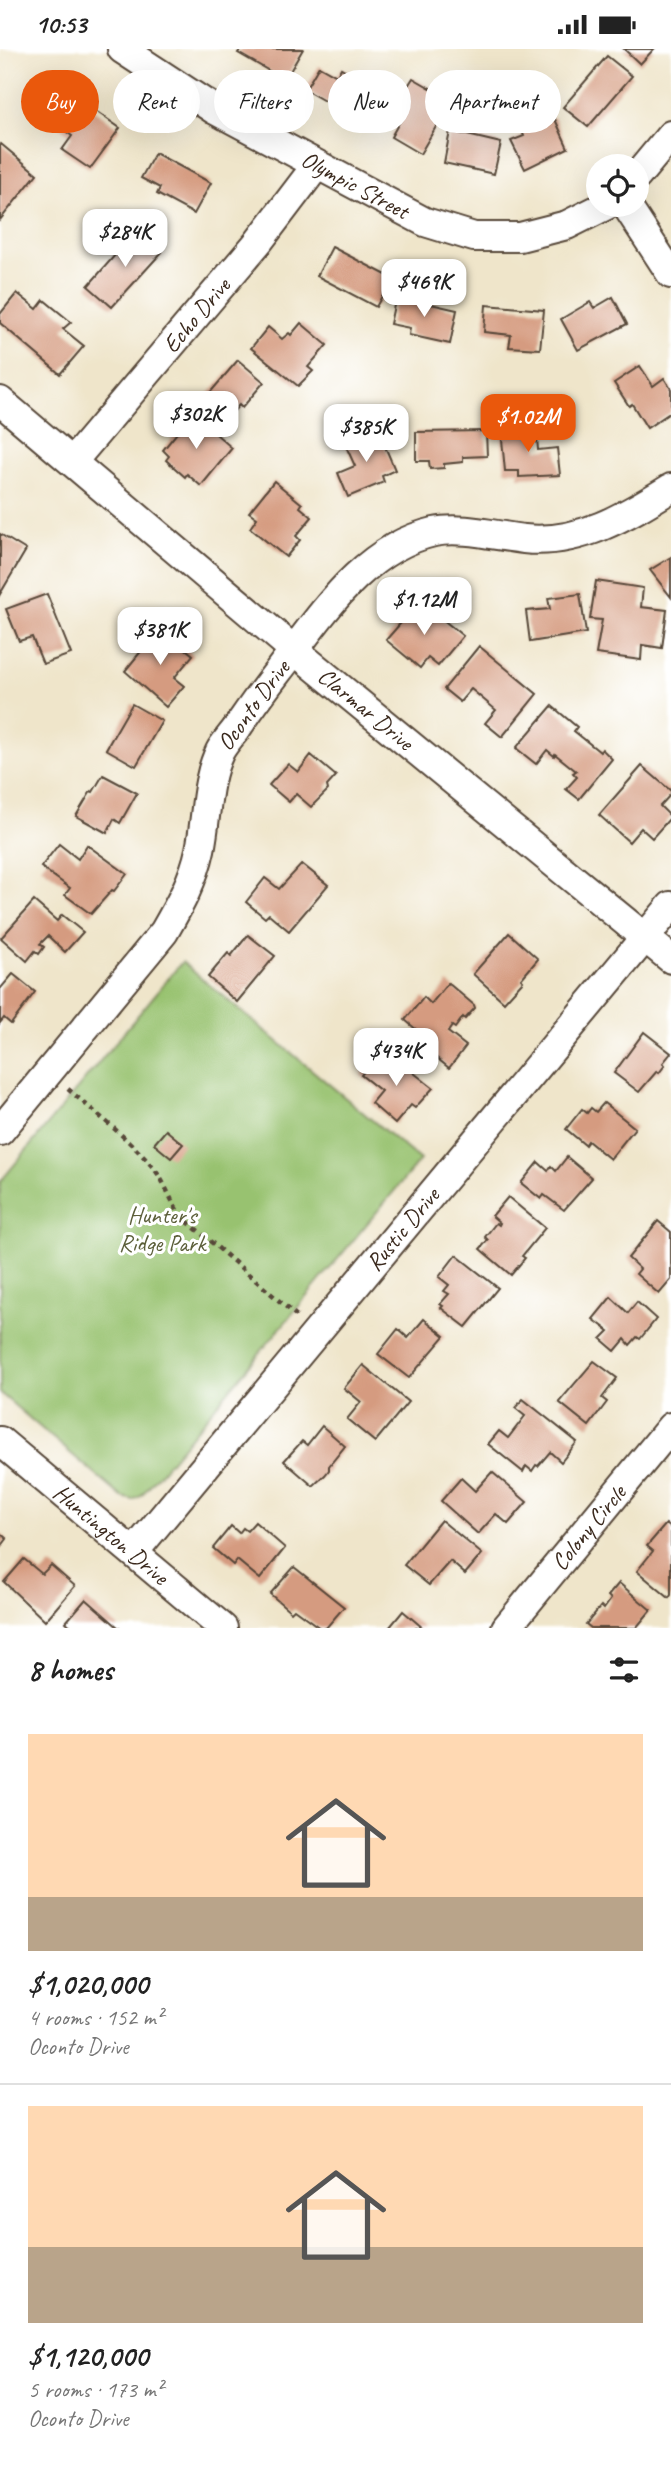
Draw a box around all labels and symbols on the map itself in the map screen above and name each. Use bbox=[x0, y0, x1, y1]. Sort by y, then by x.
street label: Olympic Street bbox=[296, 144, 416, 227]
pin: $284K bbox=[76, 209, 174, 269]
pin: $469K bbox=[375, 259, 473, 319]
street label: Echo Drive bbox=[156, 270, 238, 359]
pin: $302K bbox=[147, 391, 245, 451]
pin: $1.02M bbox=[471, 395, 585, 454]
pin: $385K bbox=[317, 405, 415, 464]
pin: $1.12M bbox=[367, 577, 481, 637]
pin: $381K bbox=[111, 607, 209, 667]
street label: Oconto Drive bbox=[210, 652, 298, 756]
street label: Clarmar Drive bbox=[312, 661, 421, 758]
pin: $434K bbox=[347, 1028, 445, 1088]
street label: Rustic Drive bbox=[359, 1179, 447, 1277]
park label: Hunter's Ridge Park bbox=[119, 1200, 207, 1258]
street label: Huntington Drive bbox=[47, 1477, 177, 1592]
street label: Colony Circle bbox=[545, 1477, 634, 1576]

